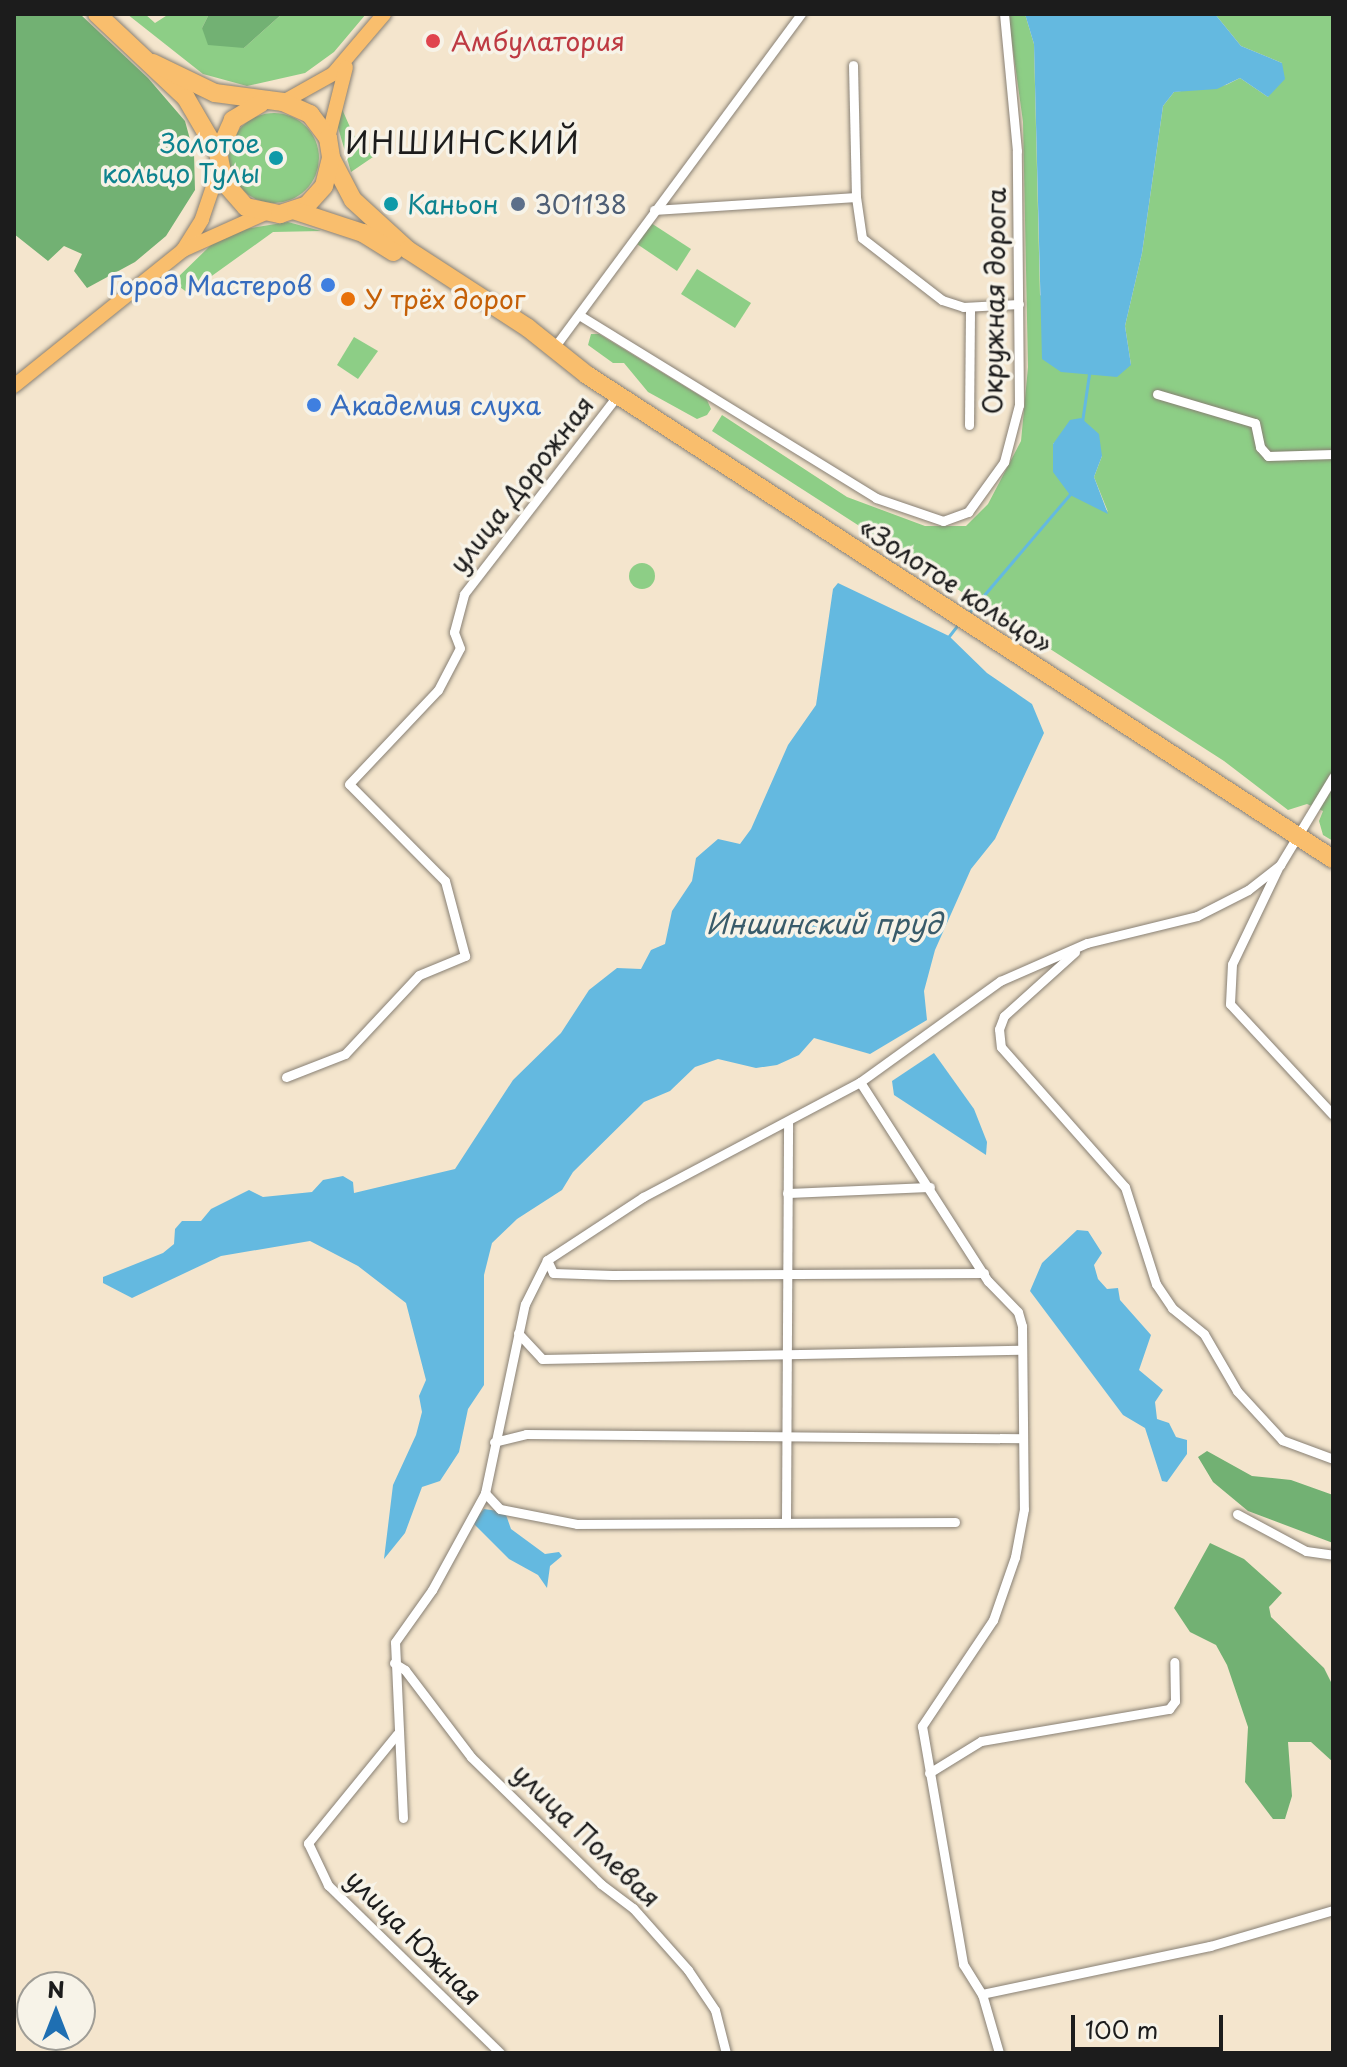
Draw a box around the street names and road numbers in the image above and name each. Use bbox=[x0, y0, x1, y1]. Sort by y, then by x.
street label: Окружная дорога bbox=[976, 187, 1012, 415]
street label: улица Дорожная bbox=[442, 389, 600, 579]
street label: «Золотое кольцо» bbox=[853, 510, 1059, 660]
street label: улица Полевая bbox=[507, 1757, 667, 1913]
street label: улица Южная bbox=[339, 1862, 489, 2012]

